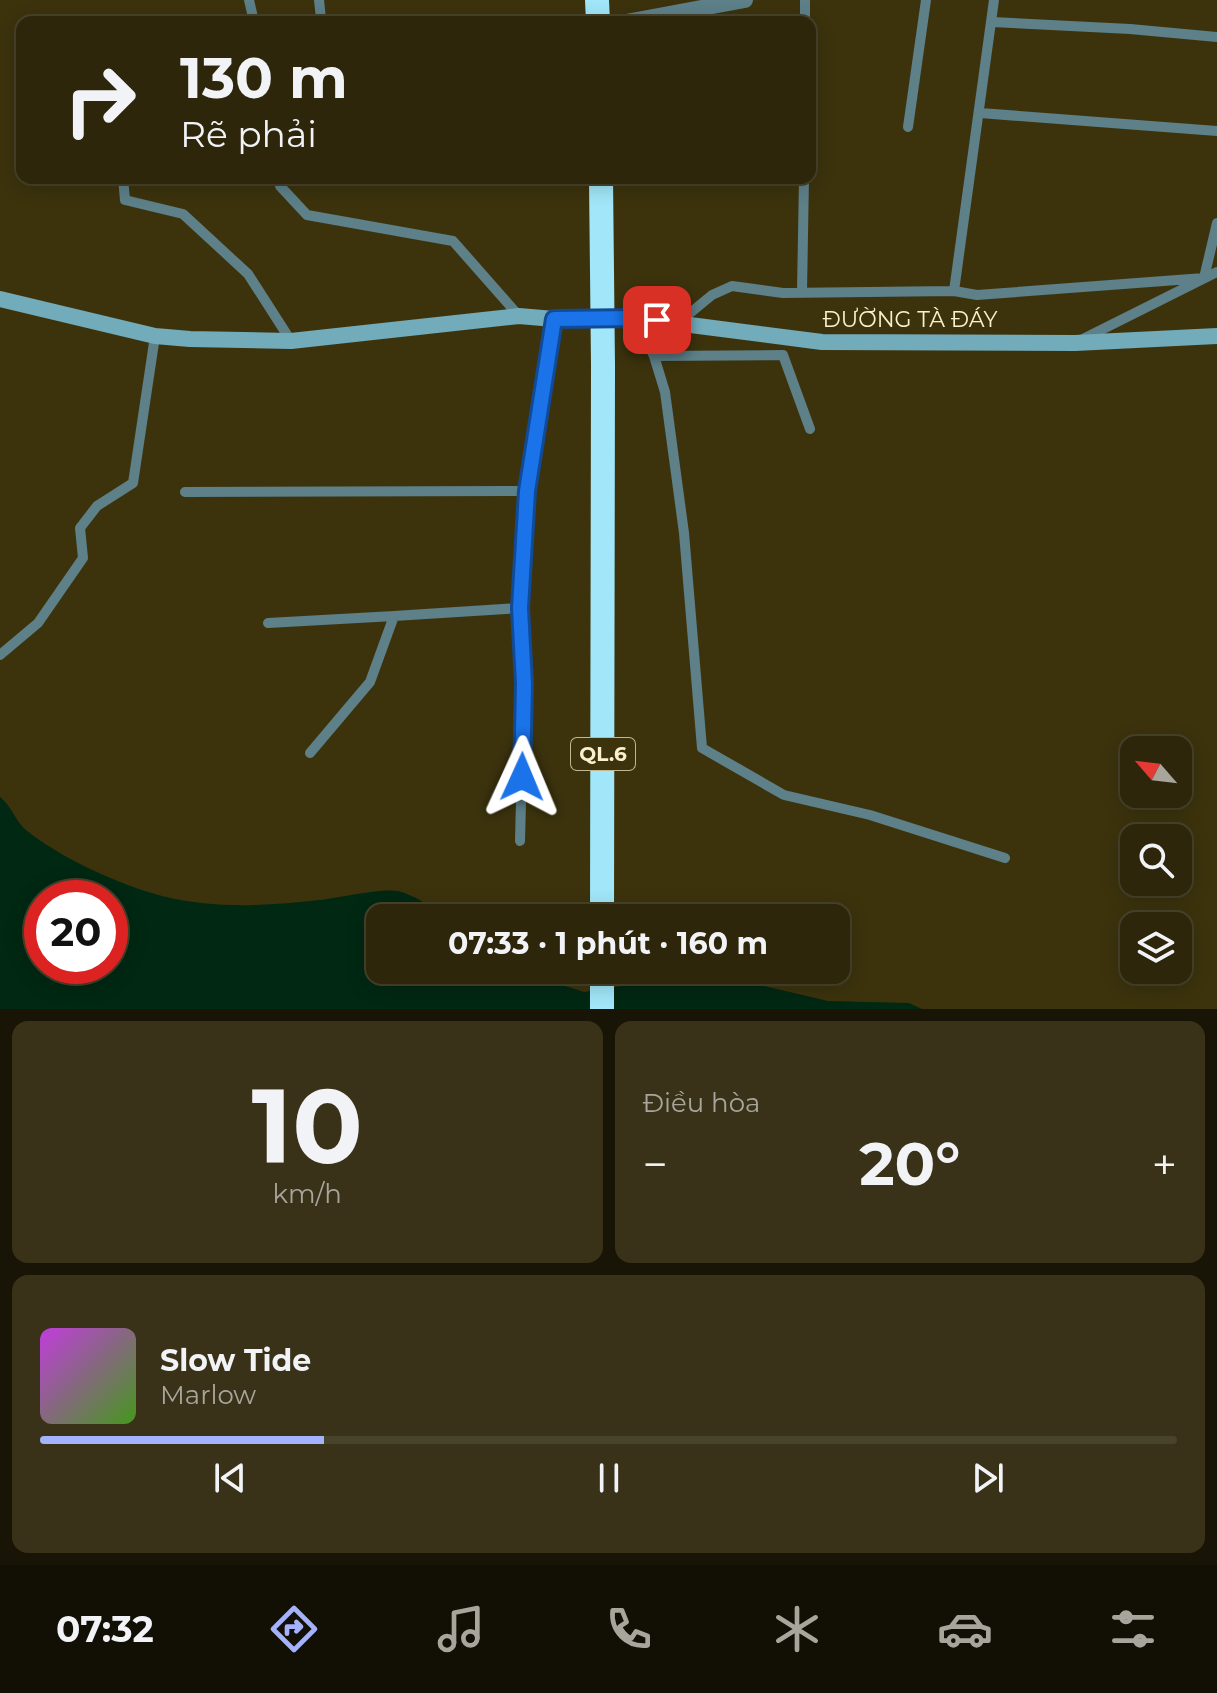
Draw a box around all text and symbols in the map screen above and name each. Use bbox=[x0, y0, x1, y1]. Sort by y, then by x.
text: 130 m bbox=[180, 44, 348, 112]
icon: right bbox=[48, 48, 152, 152]
text: Rẽ phải bbox=[180, 112, 317, 156]
pin bbox=[623, 286, 691, 354]
icon: arrive bbox=[635, 298, 679, 342]
street label: ĐƯỜNG TÀ ĐÁY bbox=[822, 306, 998, 333]
position arrow bbox=[480, 735, 564, 819]
north arrow bbox=[1120, 736, 1192, 808]
map controls bbox=[1120, 736, 1192, 984]
road number: QL.6 bbox=[571, 738, 635, 770]
button: search bbox=[1120, 824, 1192, 896]
speed limit sign: 20 bbox=[24, 880, 128, 984]
button: layers bbox=[1120, 912, 1192, 984]
text: 07:33 · 1 phút · 160 m bbox=[448, 925, 768, 962]
text: 10 bbox=[252, 1062, 363, 1189]
text: Điều hòa bbox=[643, 1087, 760, 1119]
text: 20° bbox=[859, 1127, 960, 1200]
text: − bbox=[643, 1137, 668, 1191]
text: + bbox=[1152, 1137, 1177, 1191]
text: km/h bbox=[273, 1178, 342, 1210]
text: Slow Tide bbox=[160, 1342, 311, 1379]
text: Marlow bbox=[160, 1379, 256, 1411]
icon: previous bbox=[208, 1456, 252, 1500]
icon: pause bbox=[587, 1456, 631, 1500]
icon: next bbox=[966, 1456, 1010, 1500]
icon: directions bbox=[266, 1601, 322, 1657]
icon: music bbox=[433, 1601, 489, 1657]
icon: phone bbox=[601, 1601, 657, 1657]
icon: climate bbox=[769, 1601, 825, 1657]
icon: car bbox=[937, 1601, 993, 1657]
icon: filters bbox=[1105, 1601, 1161, 1657]
text: 07:32 bbox=[56, 1607, 154, 1651]

